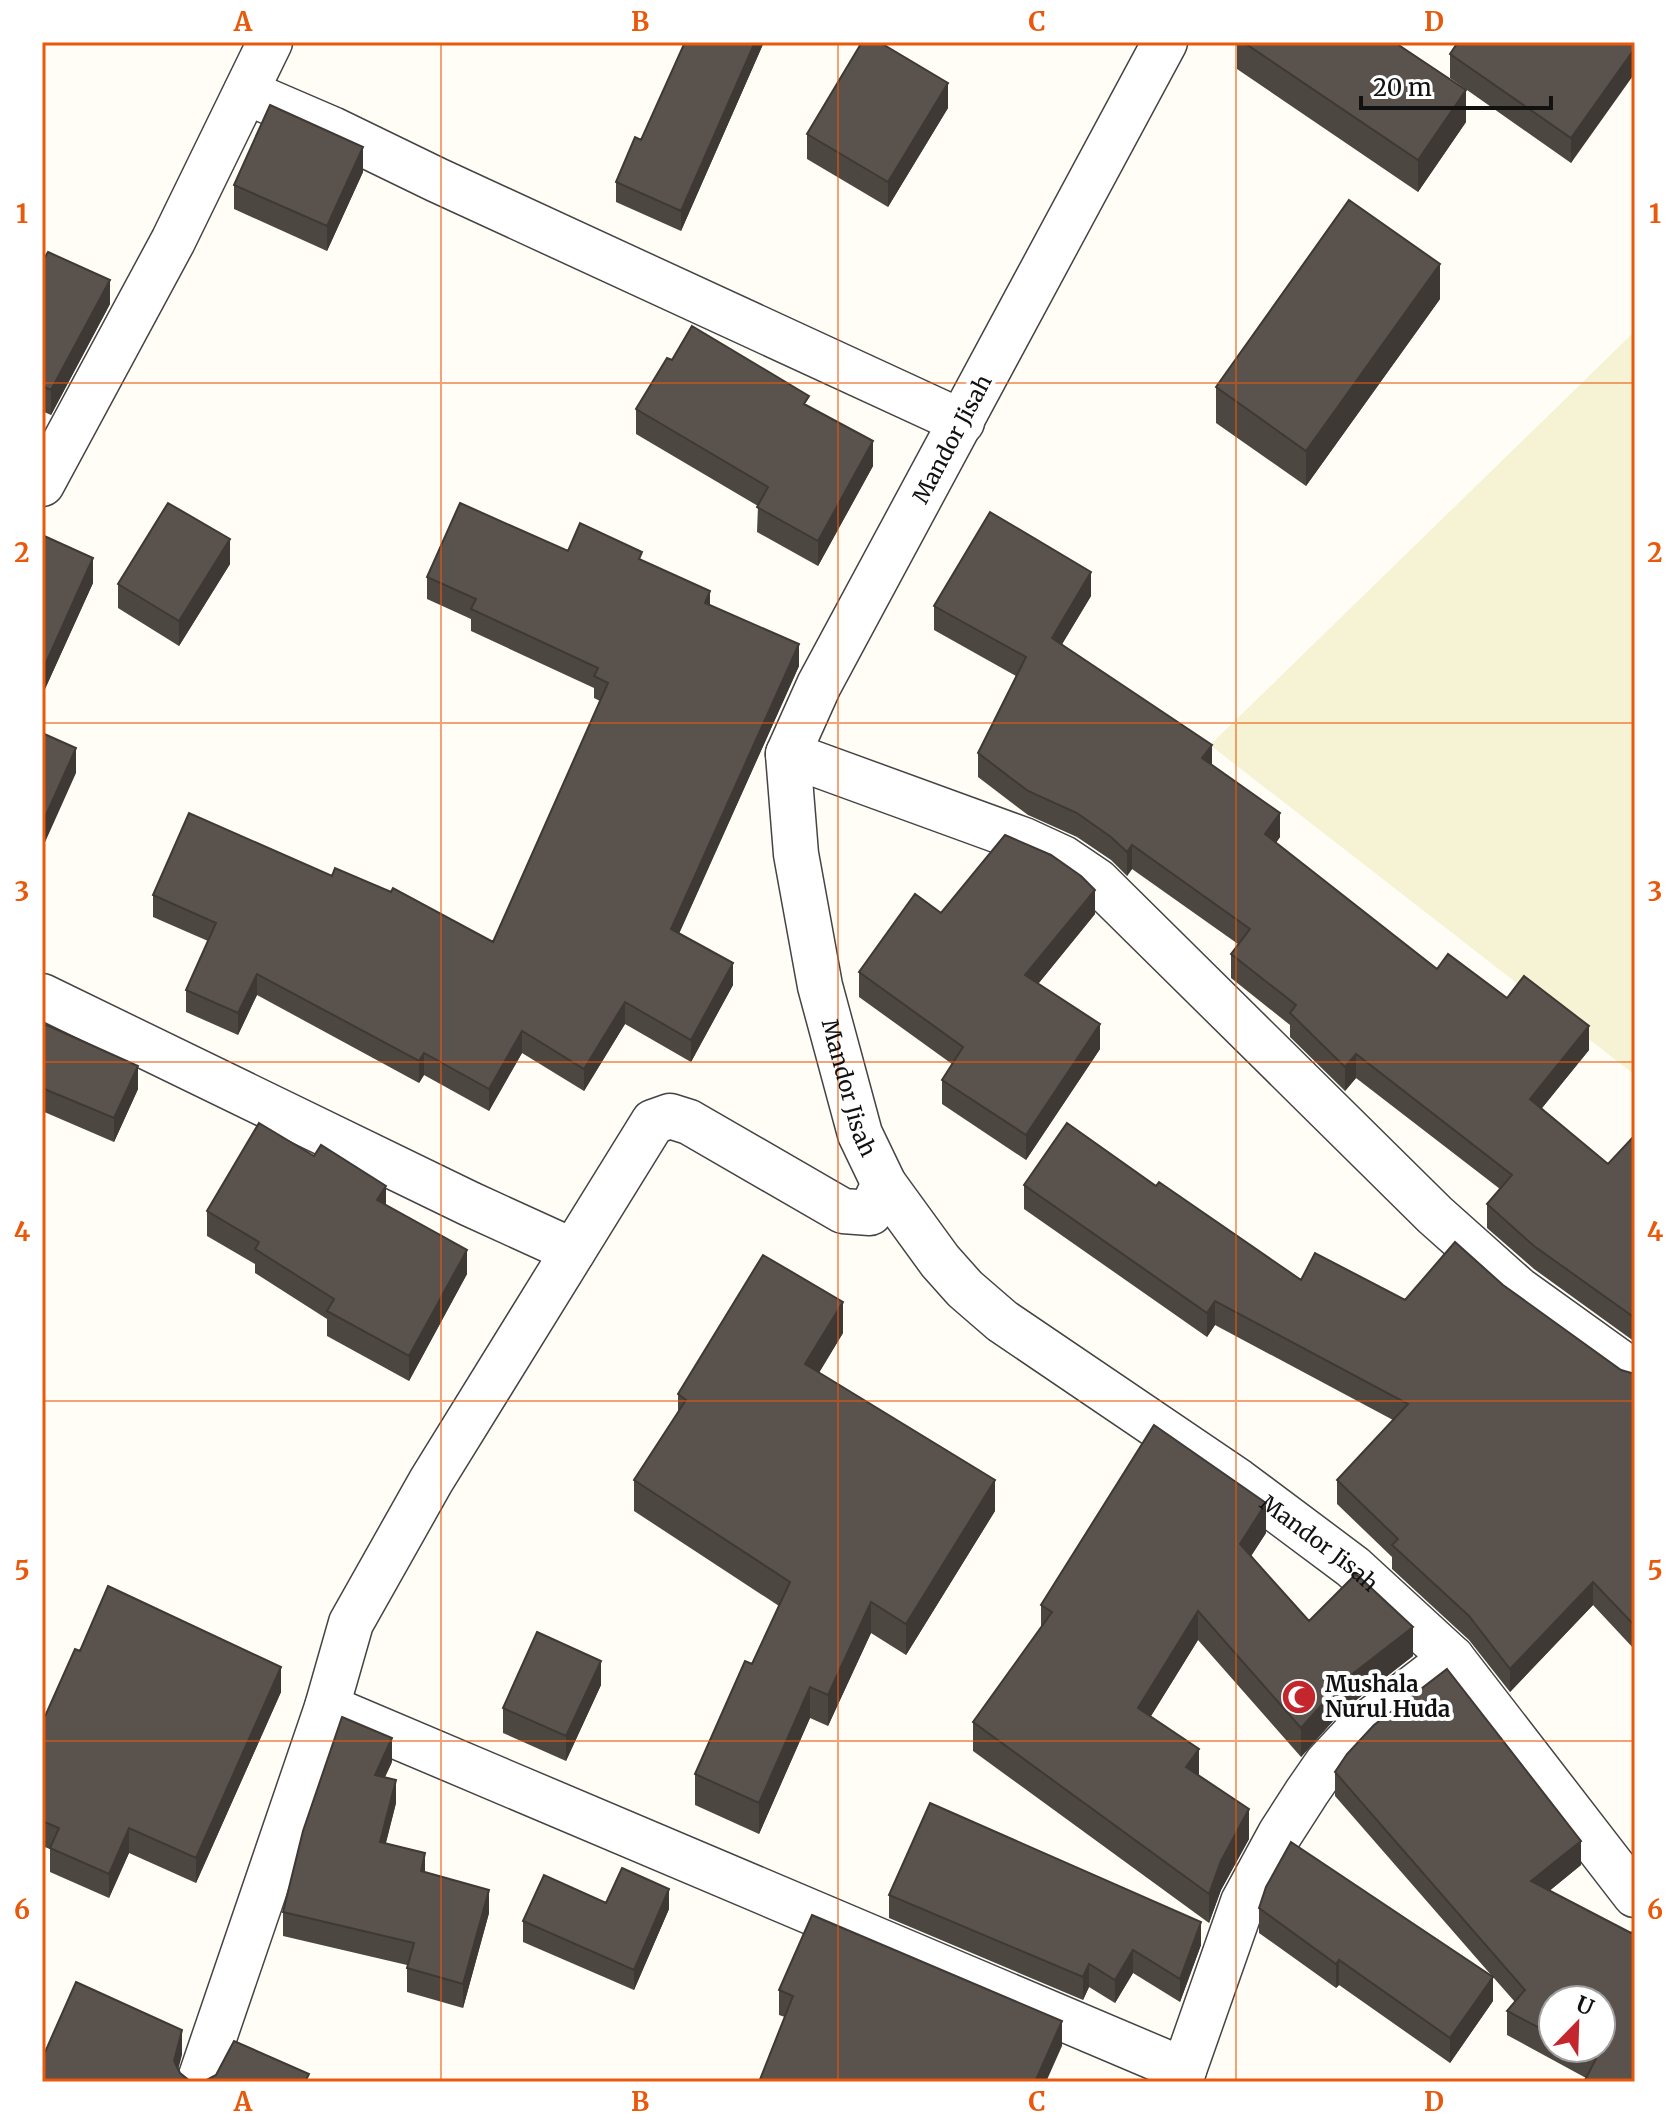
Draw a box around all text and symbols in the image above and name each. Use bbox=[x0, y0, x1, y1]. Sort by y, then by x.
text: A bbox=[233, 5, 253, 38]
text: B bbox=[631, 5, 649, 38]
text: C bbox=[1028, 5, 1046, 38]
text: D bbox=[1424, 5, 1444, 38]
scale bar bbox=[1361, 60, 1551, 110]
text: 20 m bbox=[1373, 72, 1432, 103]
text: 1 bbox=[16, 197, 28, 230]
text: 1 bbox=[1649, 197, 1661, 230]
street label: Mandor Jisah bbox=[906, 370, 998, 508]
text: 2 bbox=[14, 536, 30, 569]
text: 2 bbox=[1647, 536, 1663, 569]
text: 3 bbox=[15, 875, 29, 908]
text: 3 bbox=[1648, 875, 1662, 908]
street label: Mandor Jisah bbox=[816, 1016, 883, 1161]
text: 4 bbox=[14, 1215, 31, 1248]
text: 4 bbox=[1647, 1215, 1664, 1248]
street label: Mandor Jisah bbox=[1255, 1489, 1384, 1597]
text: 5 bbox=[14, 1554, 30, 1587]
text: 5 bbox=[1647, 1554, 1663, 1587]
place label: Mushala Nurul Huda bbox=[1325, 1670, 1450, 1723]
mosque icon: Mushala Nurul Huda bbox=[1280, 1678, 1318, 1716]
text: 6 bbox=[14, 1893, 30, 1926]
text: 6 bbox=[1647, 1893, 1663, 1926]
north arrow bbox=[1537, 1984, 1617, 2064]
text: U bbox=[1572, 1990, 1598, 2022]
text: A bbox=[233, 2085, 253, 2118]
text: B bbox=[631, 2085, 649, 2118]
text: C bbox=[1028, 2085, 1046, 2118]
text: D bbox=[1424, 2085, 1444, 2118]

